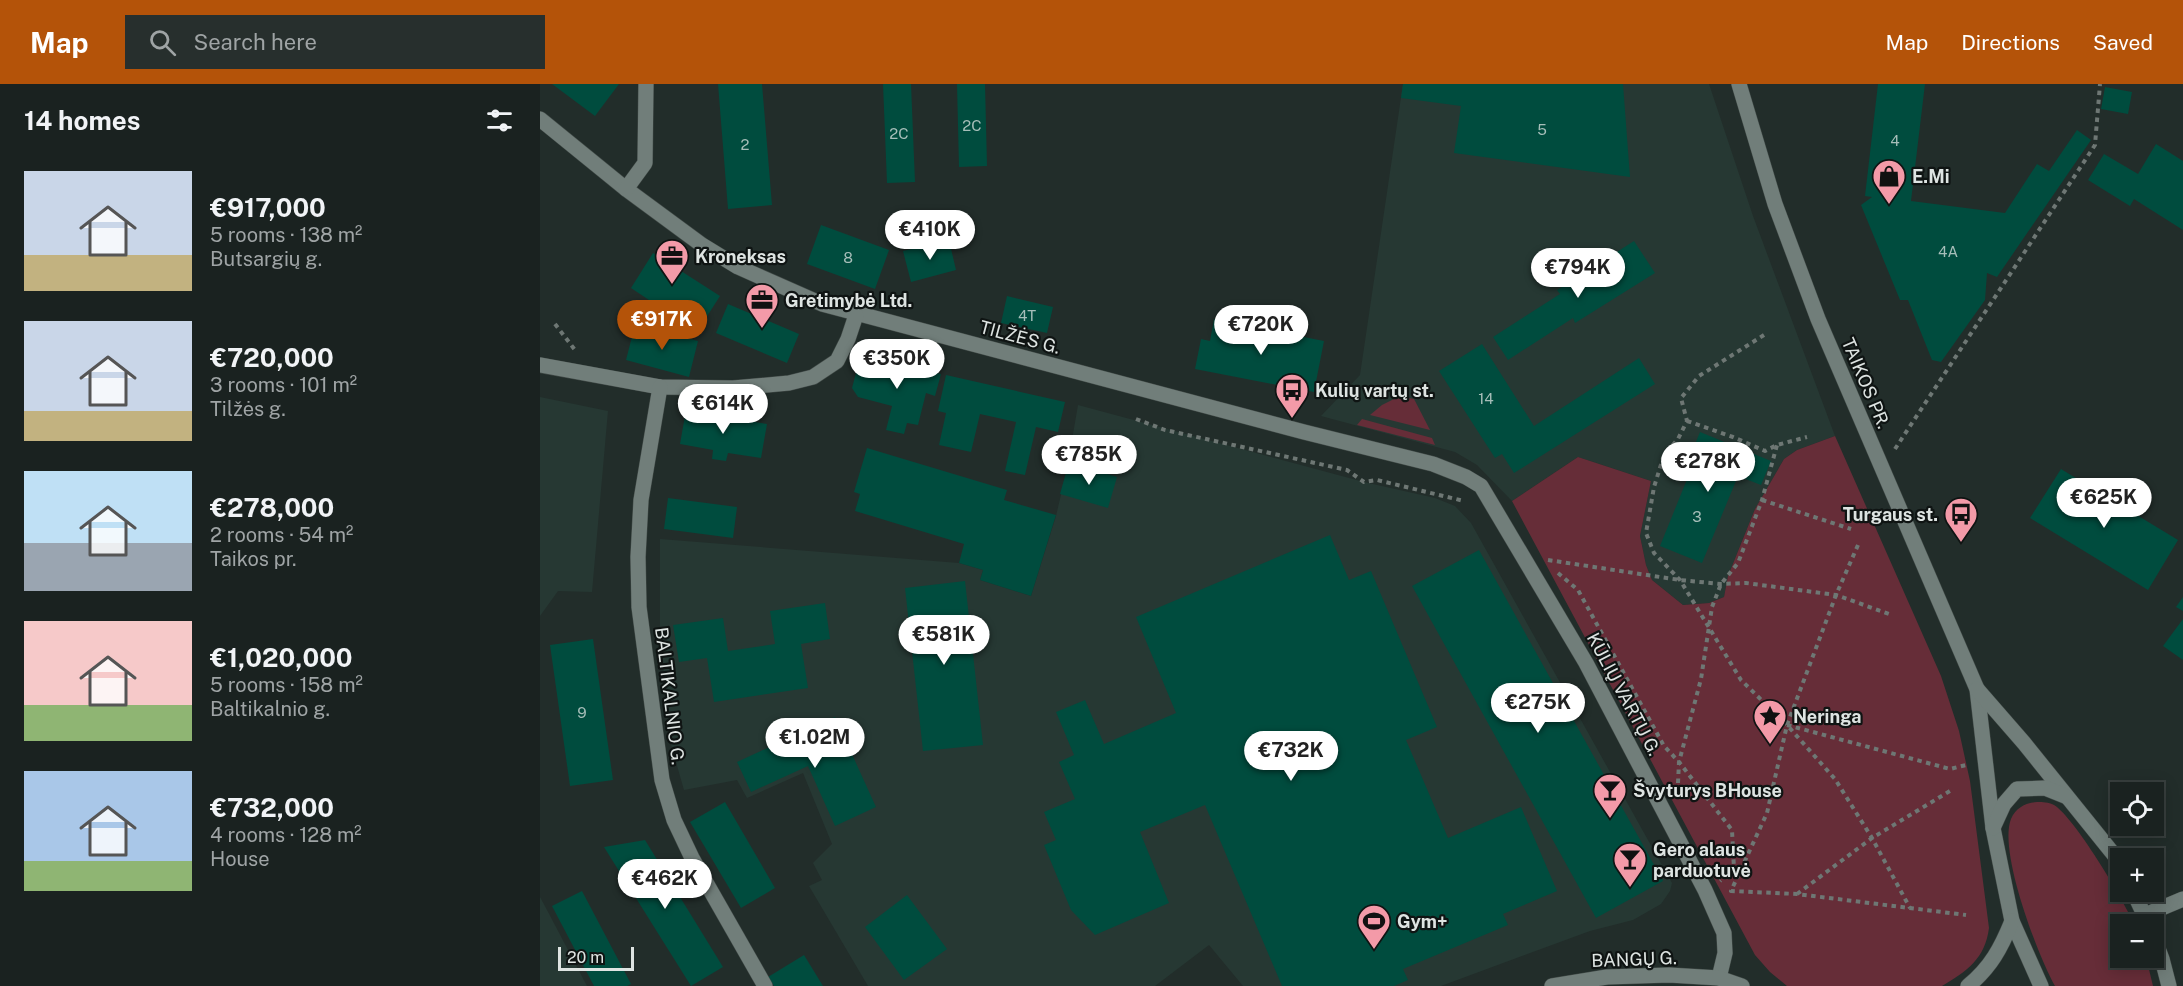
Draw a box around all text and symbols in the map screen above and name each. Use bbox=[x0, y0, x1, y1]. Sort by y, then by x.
search box bbox=[125, 15, 545, 69]
text: Map bbox=[30, 26, 89, 59]
icon: search bbox=[146, 26, 179, 59]
text: Search here bbox=[194, 29, 317, 55]
text: Map bbox=[1886, 30, 1928, 55]
text: Directions bbox=[1961, 30, 2060, 55]
text: Saved bbox=[2093, 30, 2153, 55]
icon: filters bbox=[483, 104, 516, 137]
text: 14 homes bbox=[24, 105, 140, 136]
house number: 2C bbox=[962, 117, 982, 134]
house number: 5 bbox=[1537, 121, 1547, 138]
house number: 2C bbox=[889, 125, 909, 142]
house number: 4 bbox=[1890, 132, 1900, 149]
house number: 2 bbox=[741, 136, 750, 153]
shop icon: E.Mi bbox=[1871, 158, 1907, 205]
place label: E.Mi bbox=[1912, 166, 1950, 187]
text: €917,000 bbox=[210, 192, 326, 223]
icon: home bbox=[72, 195, 144, 267]
pin: €410K bbox=[888, 210, 972, 261]
text: €410K bbox=[899, 217, 961, 241]
text: 5 rooms · 138 m² bbox=[210, 223, 362, 247]
office icon: Kroneksas bbox=[654, 238, 690, 285]
house number: 4A bbox=[1938, 243, 1958, 260]
place label: Kroneksas bbox=[695, 246, 786, 267]
text: Butsargių g. bbox=[210, 247, 322, 271]
pin: €794K bbox=[1536, 248, 1620, 299]
house number: 8 bbox=[843, 249, 853, 266]
text: €794K bbox=[1545, 255, 1611, 279]
office icon: Gretimybė Ltd. bbox=[744, 282, 780, 329]
place label: Gretimybė Ltd. bbox=[785, 290, 912, 311]
pin: €917K bbox=[620, 300, 704, 351]
pin: €720K bbox=[1219, 305, 1303, 356]
text: €917K bbox=[631, 307, 693, 331]
house number: 4T bbox=[1018, 307, 1036, 324]
text: €720K bbox=[1228, 312, 1294, 336]
street label: TILŽĖS G. bbox=[977, 315, 1063, 358]
street label: TAIKOS PR. bbox=[1837, 334, 1895, 432]
pin: €350K bbox=[855, 339, 939, 390]
text: €720,000 bbox=[210, 342, 334, 373]
icon: home bbox=[72, 345, 144, 417]
text: €350K bbox=[863, 346, 931, 370]
bus stop icon: Kulių vartų st. bbox=[1274, 372, 1310, 419]
text: 3 rooms · 101 m² bbox=[210, 373, 357, 397]
place label: Kulių vartų st. bbox=[1315, 380, 1434, 401]
pin: €614K bbox=[681, 384, 765, 435]
house number: 14 bbox=[1478, 390, 1494, 407]
text: €614K bbox=[692, 391, 754, 415]
text: Tilžės g. bbox=[210, 397, 286, 421]
pin: €785K bbox=[1047, 435, 1131, 486]
text: €785K bbox=[1056, 442, 1122, 466]
pin: €278K bbox=[1666, 442, 1750, 493]
text: €278K bbox=[1675, 449, 1741, 473]
pin: €625K bbox=[2062, 478, 2146, 529]
text: €625K bbox=[2071, 485, 2137, 509]
text: €278,000 bbox=[210, 492, 334, 523]
icon: home bbox=[72, 495, 144, 567]
bus stop icon: Turgaus st. bbox=[1943, 496, 1979, 543]
place label: Turgaus st. bbox=[1843, 504, 1938, 525]
house number: 3 bbox=[1692, 508, 1702, 525]
text: 2 rooms · 54 m² bbox=[210, 523, 353, 547]
text: Taikos pr. bbox=[210, 547, 297, 571]
pin: €581K bbox=[902, 615, 986, 666]
text: €581K bbox=[913, 622, 975, 646]
street label: BALTIKALNIO G. bbox=[651, 626, 689, 766]
street label: KŪLIŲ VARTŲ G. bbox=[1583, 628, 1666, 759]
text: €1,020,000 bbox=[210, 642, 353, 673]
icon: home bbox=[72, 645, 144, 717]
text: 5 rooms · 158 m² bbox=[210, 673, 363, 697]
pin: €275K bbox=[1496, 683, 1580, 734]
text: €275K bbox=[1505, 690, 1571, 714]
text: Baltikalnio g. bbox=[210, 697, 330, 721]
place icon: Neringa bbox=[1752, 698, 1788, 745]
house number: 9 bbox=[577, 704, 587, 721]
place label: Neringa bbox=[1793, 706, 1861, 727]
pin: €1.02M bbox=[766, 718, 864, 769]
text: €1.02M bbox=[780, 725, 850, 749]
pin: €732K bbox=[1249, 731, 1333, 782]
text: €732K bbox=[1258, 738, 1324, 762]
bar icon: Švyturys BHouse bbox=[1592, 772, 1628, 819]
place label: Švyturys BHouse bbox=[1633, 779, 1782, 801]
map controls bbox=[2110, 782, 2164, 968]
button: locate bbox=[2110, 782, 2164, 836]
text: €732,000 bbox=[210, 792, 334, 823]
icon: home bbox=[72, 795, 144, 867]
text: 4 rooms · 128 m² bbox=[210, 823, 362, 847]
place label: Gero alaus parduotuvė bbox=[1653, 839, 1751, 881]
bar icon: Gero alaus parduotuvė bbox=[1612, 841, 1648, 888]
text: House bbox=[210, 847, 270, 871]
button: + bbox=[2110, 848, 2164, 902]
pin: €462K bbox=[623, 859, 707, 910]
text: €462K bbox=[632, 866, 698, 890]
sports icon: Gym+ bbox=[1356, 903, 1392, 950]
place label: Gym+ bbox=[1397, 911, 1448, 932]
button: − bbox=[2110, 914, 2164, 968]
scale bar bbox=[558, 944, 634, 972]
street label: BANGŲ G. bbox=[1591, 947, 1677, 971]
text: 20 m bbox=[567, 948, 604, 967]

